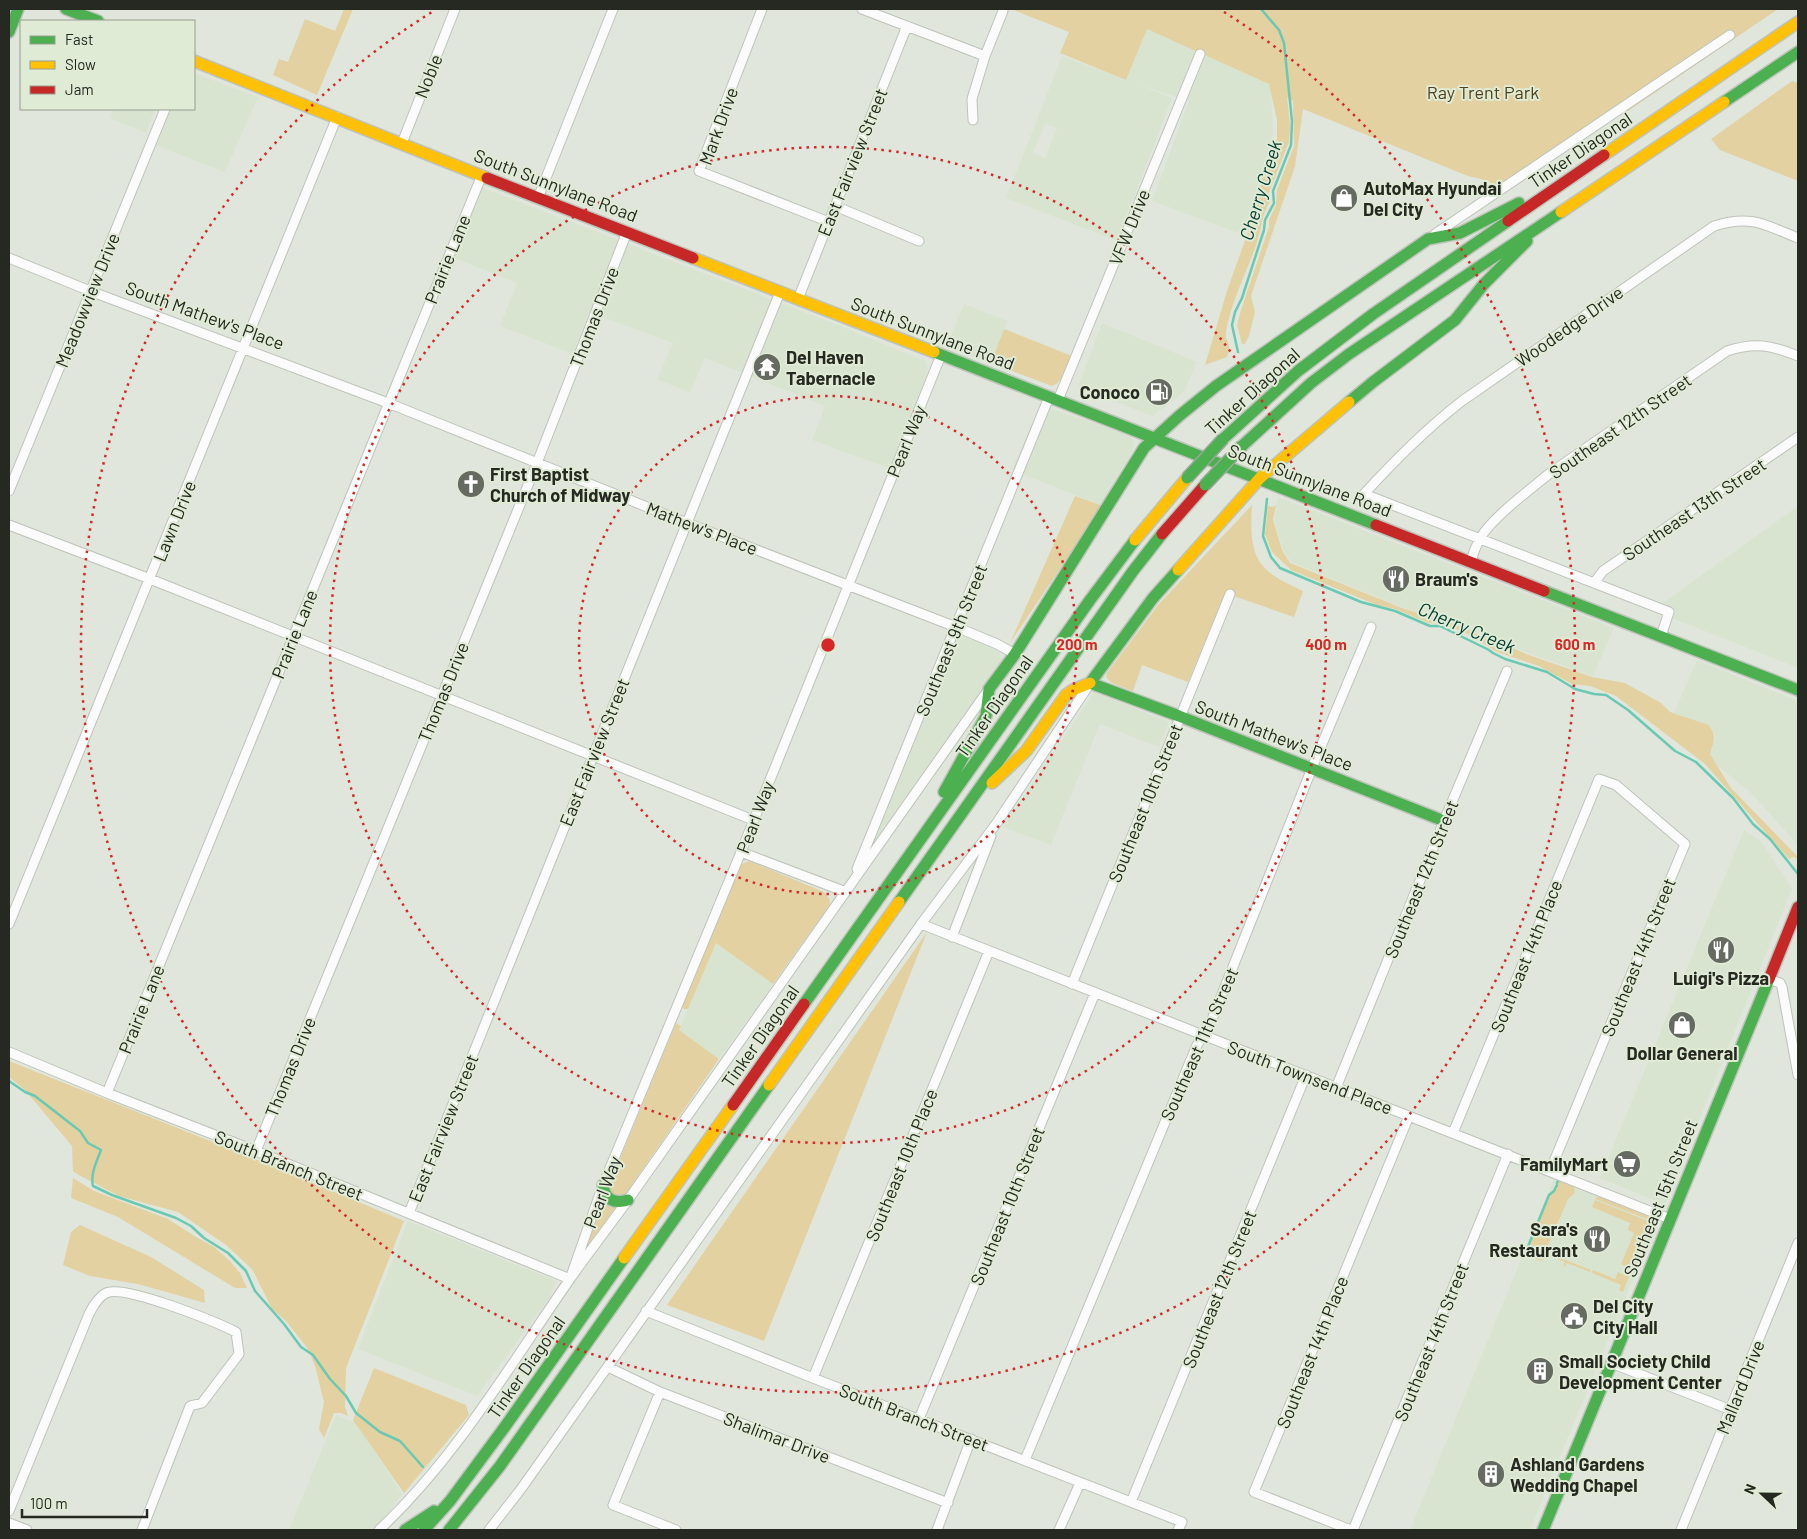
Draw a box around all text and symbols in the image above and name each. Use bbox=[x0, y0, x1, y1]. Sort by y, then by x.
legend bbox=[20, 20, 195, 110]
text: Fast bbox=[65, 30, 93, 48]
street label: Noble bbox=[409, 51, 447, 101]
text: Slow bbox=[65, 55, 96, 73]
text: Jam bbox=[65, 80, 94, 98]
park label: Ray Trent Park bbox=[1427, 81, 1539, 103]
street label: Mark Drive bbox=[694, 84, 742, 168]
street label: East Fairview Street bbox=[812, 85, 892, 239]
street label: Tinker Diagonal bbox=[1524, 107, 1636, 193]
water label: Cherry Creek bbox=[1234, 136, 1286, 243]
street label: South Sunnylane Road bbox=[471, 144, 641, 226]
place label: AutoMax Hyundai Del City bbox=[1363, 177, 1502, 220]
shop icon: AutoMax Hyundai Del City bbox=[1329, 183, 1359, 213]
street label: VFW Drive bbox=[1104, 186, 1154, 268]
street label: Prairie Lane bbox=[419, 211, 475, 307]
street label: Meadowview Drive bbox=[50, 230, 124, 370]
street label: Thomas Drive bbox=[565, 264, 623, 370]
street label: South Mathew's Place bbox=[123, 276, 287, 354]
street label: Woodedge Drive bbox=[1511, 281, 1627, 371]
street label: South Sunnylane Road bbox=[848, 292, 1018, 374]
street label: Tinker Diagonal bbox=[1200, 343, 1304, 439]
place label: Del Haven Tabernacle bbox=[786, 346, 876, 389]
temple icon: Del Haven Tabernacle bbox=[752, 352, 782, 382]
street label: Southeast 12th Street bbox=[1545, 369, 1695, 483]
fuel station icon: Conoco bbox=[1144, 377, 1174, 407]
place label: Conoco bbox=[1080, 381, 1140, 403]
street label: Pearl Way bbox=[882, 402, 930, 480]
street label: South Sunnylane Road bbox=[1225, 439, 1395, 521]
street label: Southeast 13th Street bbox=[1618, 453, 1770, 565]
place label: First Baptist Church of Midway bbox=[490, 463, 630, 506]
church icon: First Baptist Church of Midway bbox=[456, 469, 486, 499]
street label: Lawn Drive bbox=[148, 477, 200, 565]
street label: Mathew's Place bbox=[643, 497, 761, 559]
street label: Southeast 9th Street bbox=[910, 561, 992, 719]
restaurant icon: Braum's bbox=[1381, 564, 1411, 594]
place label: Braum's bbox=[1415, 568, 1478, 590]
street label: Prairie Lane bbox=[266, 586, 322, 682]
water label: Cherry Creek bbox=[1415, 596, 1520, 658]
text: 200 m bbox=[1056, 635, 1098, 653]
text: 400 m bbox=[1305, 635, 1347, 653]
text: 600 m bbox=[1555, 635, 1595, 653]
centre of rings bbox=[819, 636, 837, 654]
street label: Thomas Drive bbox=[413, 639, 473, 745]
street label: Tinker Diagonal bbox=[951, 651, 1037, 761]
street label: East Fairview Street bbox=[554, 675, 634, 829]
street label: South Mathew's Place bbox=[1192, 695, 1356, 775]
street label: Southeast 10th Street bbox=[1103, 721, 1187, 885]
street label: Pearl Way bbox=[731, 778, 779, 856]
street label: Southeast 12th Street bbox=[1379, 797, 1463, 961]
street label: Southeast 14th Street bbox=[1596, 875, 1680, 1039]
street label: Southeast 14th Place bbox=[1485, 877, 1567, 1035]
restaurant icon: Luigi's Pizza bbox=[1706, 935, 1736, 965]
street label: Prairie Lane bbox=[113, 961, 169, 1057]
street label: Southeast 11th Street bbox=[1155, 964, 1243, 1124]
place label: Luigi's Pizza bbox=[1673, 967, 1769, 989]
street label: Tinker Diagonal bbox=[717, 981, 803, 1091]
shop icon: Dollar General bbox=[1667, 1010, 1697, 1040]
street label: Thomas Drive bbox=[260, 1014, 320, 1120]
street label: South Townsend Place bbox=[1224, 1035, 1396, 1119]
place label: Dollar General bbox=[1626, 1042, 1738, 1064]
street label: East Fairview Street bbox=[403, 1051, 483, 1205]
street label: Southeast 10th Place bbox=[860, 1085, 942, 1245]
street label: Southeast 15th Street bbox=[1618, 1116, 1702, 1280]
street label: Southeast 10th Street bbox=[965, 1124, 1049, 1288]
street label: South Branch Street bbox=[212, 1125, 366, 1205]
supermarket icon: FamilyMart bbox=[1612, 1149, 1642, 1179]
street label: Pearl Way bbox=[578, 1153, 626, 1231]
place label: FamilyMart bbox=[1520, 1153, 1608, 1175]
street label: Southeast 12th Street bbox=[1177, 1207, 1261, 1371]
place label: Sara's Restaurant bbox=[1489, 1218, 1578, 1261]
restaurant icon: Sara's Restaurant bbox=[1582, 1224, 1612, 1254]
street label: Southeast 14th Street bbox=[1389, 1260, 1473, 1424]
street label: Southeast 14th Place bbox=[1271, 1273, 1353, 1431]
place label: Del City City Hall bbox=[1593, 1295, 1658, 1338]
public building icon: Del City City Hall bbox=[1559, 1301, 1589, 1331]
street label: Tinker Diagonal bbox=[483, 1312, 569, 1422]
street label: Mallard Drive bbox=[1711, 1337, 1769, 1437]
place label: Small Society Child Development Center bbox=[1559, 1350, 1722, 1393]
building icon: Small Society Child Development Center bbox=[1525, 1356, 1555, 1386]
street label: South Branch Street bbox=[836, 1378, 992, 1456]
street label: Shalimar Drive bbox=[721, 1407, 833, 1467]
place label: Ashland Gardens Wedding Chapel bbox=[1510, 1453, 1644, 1496]
building icon: Ashland Gardens Wedding Chapel bbox=[1476, 1459, 1506, 1489]
north arrow bbox=[1737, 1469, 1787, 1519]
text: N bbox=[1740, 1481, 1759, 1496]
scale bar bbox=[22, 1486, 148, 1518]
text: 100 m bbox=[30, 1494, 68, 1512]

